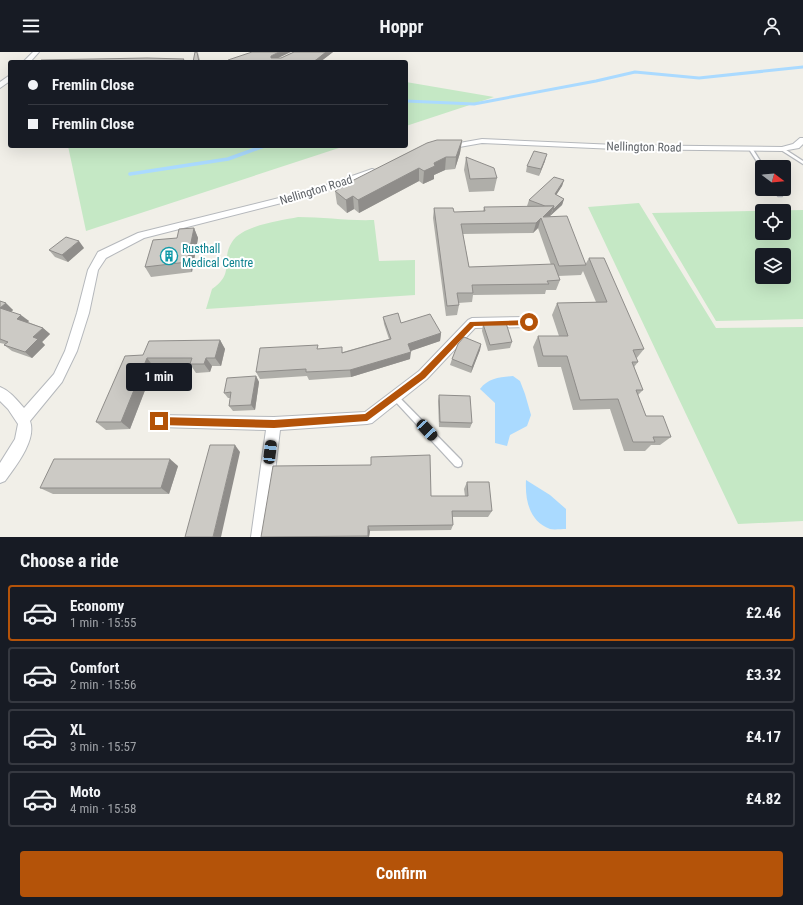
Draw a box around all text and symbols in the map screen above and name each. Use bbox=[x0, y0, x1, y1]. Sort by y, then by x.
icon: menu bbox=[20, 15, 42, 37]
icon: person bbox=[761, 15, 783, 37]
text: Hoppr bbox=[380, 16, 423, 37]
text: Fremlin Close bbox=[52, 76, 134, 94]
text: Fremlin Close bbox=[52, 115, 134, 133]
street label: Nellington Road bbox=[606, 139, 682, 155]
north arrow bbox=[755, 160, 791, 196]
map controls bbox=[755, 160, 791, 284]
street label: Nellington Road bbox=[278, 172, 354, 208]
button: locate bbox=[755, 204, 791, 240]
place label: Rusthall Medical Centre bbox=[182, 242, 254, 270]
building icon: Rusthall Medical Centre bbox=[159, 246, 179, 266]
button: layers bbox=[755, 248, 791, 284]
route start bbox=[520, 313, 538, 331]
callout: 1 min bbox=[126, 363, 192, 391]
text: 1 min bbox=[145, 369, 173, 384]
route end bbox=[150, 412, 168, 430]
car bbox=[414, 417, 440, 443]
car bbox=[263, 439, 277, 465]
text: Choose a ride bbox=[20, 550, 119, 571]
icon: car bbox=[22, 595, 58, 631]
text: Economy bbox=[70, 597, 124, 615]
text: £2.46 bbox=[746, 604, 781, 622]
text: 1 min · 15:55 bbox=[70, 615, 136, 630]
icon: car bbox=[22, 657, 58, 693]
text: Comfort bbox=[70, 659, 119, 677]
text: £3.32 bbox=[746, 666, 781, 684]
text: 2 min · 15:56 bbox=[70, 677, 136, 692]
icon: car bbox=[22, 719, 58, 755]
text: XL bbox=[70, 721, 86, 739]
text: £4.17 bbox=[746, 728, 781, 746]
text: 3 min · 15:57 bbox=[70, 739, 136, 754]
icon: car bbox=[22, 781, 58, 817]
text: Moto bbox=[70, 783, 101, 801]
text: £4.82 bbox=[746, 790, 781, 808]
text: 4 min · 15:58 bbox=[70, 801, 136, 816]
button: Confirm bbox=[20, 851, 783, 897]

